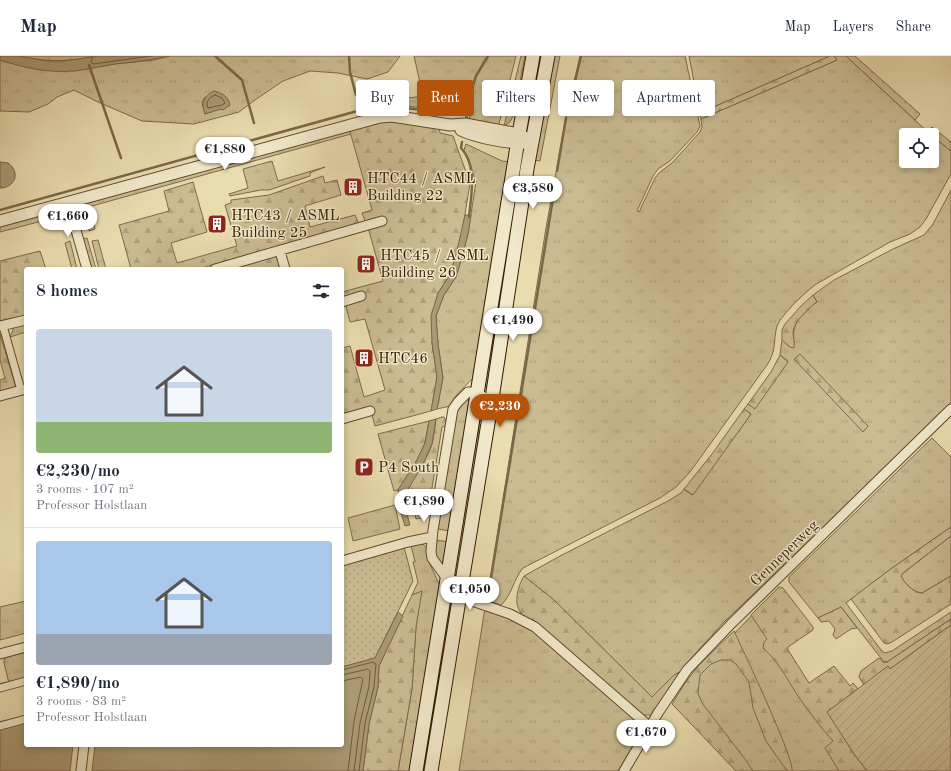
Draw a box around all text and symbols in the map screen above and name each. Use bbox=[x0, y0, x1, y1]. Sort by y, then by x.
text: Map bbox=[20, 18, 57, 37]
text: Map bbox=[785, 20, 811, 34]
text: Layers bbox=[833, 20, 874, 34]
text: Share bbox=[896, 20, 931, 34]
chip: Buy bbox=[356, 80, 409, 116]
chip: Rent bbox=[417, 80, 474, 116]
chip: Filters bbox=[482, 80, 550, 116]
chip: New bbox=[558, 80, 614, 116]
chip: Apartment bbox=[622, 80, 715, 116]
map controls bbox=[899, 128, 939, 168]
button: locate bbox=[899, 128, 939, 168]
pin: €1,880 bbox=[192, 137, 258, 171]
text: €1,880 bbox=[204, 143, 246, 156]
place label: HTC44 / ASML Building 22 bbox=[367, 172, 476, 204]
building icon: HTC44 / ASML Building 22 bbox=[342, 176, 364, 198]
pin: €3,580 bbox=[500, 176, 566, 210]
text: €3,580 bbox=[512, 182, 554, 195]
pin: €1,660 bbox=[35, 204, 101, 238]
place label: HTC43 / ASML Building 25 bbox=[231, 209, 340, 241]
text: €1,660 bbox=[47, 210, 89, 223]
building icon: HTC43 / ASML Building 25 bbox=[206, 213, 228, 235]
place label: HTC45 / ASML Building 26 bbox=[380, 249, 489, 281]
building icon: HTC45 / ASML Building 26 bbox=[355, 253, 377, 275]
icon: filters bbox=[310, 280, 332, 302]
text: 8 homes bbox=[36, 283, 98, 300]
pin: €1,490 bbox=[480, 308, 546, 342]
text: €1,490 bbox=[492, 314, 534, 327]
building icon: HTC46 bbox=[353, 347, 375, 369]
place label: HTC46 bbox=[378, 352, 428, 367]
icon: home bbox=[148, 355, 220, 427]
pin: €2,230 bbox=[467, 394, 533, 428]
text: €2,230 bbox=[479, 400, 521, 413]
parking icon: P4 South bbox=[353, 456, 375, 478]
place label: P4 South bbox=[378, 461, 439, 476]
text: €2,230/mo bbox=[36, 463, 120, 480]
text: 3 rooms · 107 m² bbox=[36, 483, 134, 496]
pin: €1,890 bbox=[391, 489, 457, 523]
text: €1,890 bbox=[403, 495, 445, 508]
text: Professor Holstlaan bbox=[36, 499, 147, 512]
street label: Genneperweg bbox=[748, 518, 822, 590]
icon: home bbox=[148, 567, 220, 639]
pin: €1,050 bbox=[437, 577, 503, 611]
text: €1,050 bbox=[449, 583, 491, 596]
text: €1,890/mo bbox=[36, 675, 120, 692]
text: 3 rooms · 83 m² bbox=[36, 695, 126, 708]
text: Professor Holstlaan bbox=[36, 711, 147, 724]
pin: €1,670 bbox=[613, 720, 679, 754]
text: €1,670 bbox=[625, 726, 667, 739]

